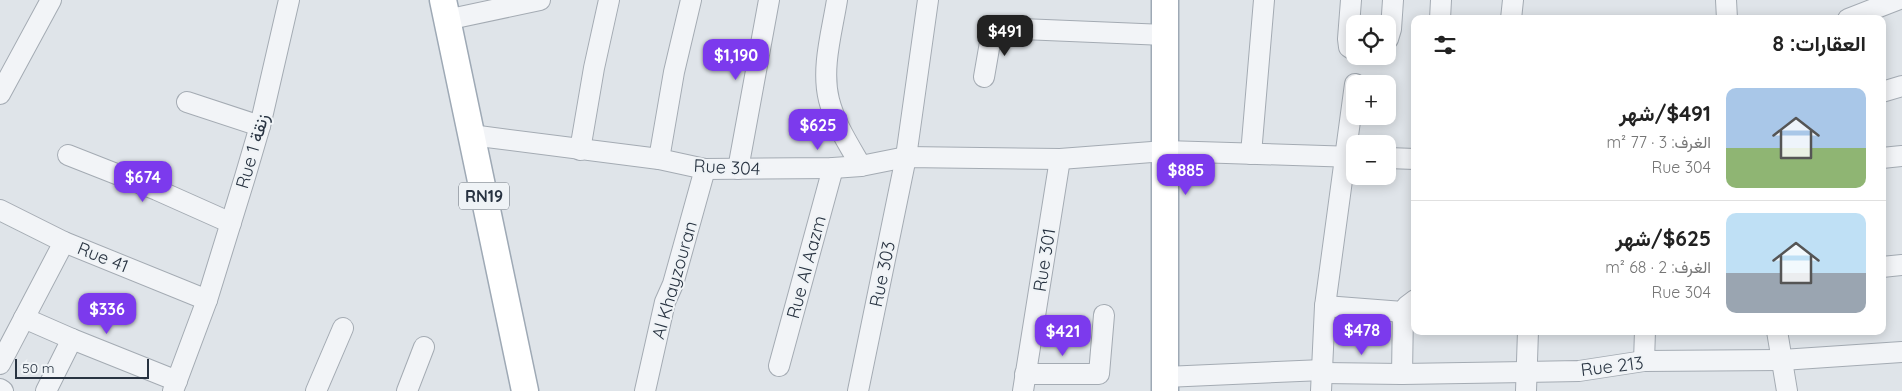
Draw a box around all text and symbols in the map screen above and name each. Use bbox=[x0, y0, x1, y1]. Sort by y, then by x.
pin: $491 bbox=[975, 15, 1035, 57]
map controls bbox=[1346, 15, 1396, 185]
button: locate bbox=[1346, 15, 1396, 65]
text: $491 bbox=[988, 21, 1022, 41]
text: العقارات: 8 bbox=[1772, 30, 1866, 56]
icon: filters bbox=[1431, 31, 1459, 59]
pin: $1,190 bbox=[695, 38, 777, 81]
text: $1,190 bbox=[714, 45, 758, 65]
button: + bbox=[1346, 75, 1396, 125]
text: $491/شهر bbox=[1619, 100, 1711, 126]
pin: $625 bbox=[788, 108, 848, 151]
icon: home bbox=[1766, 108, 1826, 168]
street label: Rue 1 زنقة bbox=[230, 111, 274, 191]
text: $625 bbox=[800, 115, 836, 135]
text: الغرف: 3 · 77 m² bbox=[1606, 132, 1711, 152]
button: − bbox=[1346, 135, 1396, 185]
street label: Rue 304 bbox=[693, 154, 761, 180]
pin: $885 bbox=[1156, 154, 1216, 196]
text: Rue 304 bbox=[1652, 157, 1711, 177]
pin: $674 bbox=[113, 160, 173, 203]
text: $885 bbox=[1168, 160, 1204, 180]
text: $674 bbox=[125, 167, 161, 187]
road number: RN19 bbox=[459, 182, 509, 210]
street label: Rue Al Aazm bbox=[781, 213, 831, 321]
street label: Al Khayzouran bbox=[646, 218, 702, 342]
text: $625/شهر bbox=[1615, 225, 1711, 251]
street label: Rue 301 bbox=[1028, 227, 1060, 293]
icon: home bbox=[1766, 233, 1826, 293]
street label: Rue 41 bbox=[74, 236, 132, 278]
street label: Rue 303 bbox=[864, 239, 900, 309]
text: الغرف: 2 · 68 m² bbox=[1605, 257, 1711, 277]
text: Rue 304 bbox=[1652, 282, 1711, 302]
pin: $336 bbox=[77, 292, 137, 335]
text: $336 bbox=[89, 299, 125, 319]
pin: $421 bbox=[1033, 314, 1093, 357]
pin: $478 bbox=[1332, 314, 1392, 356]
text: $478 bbox=[1344, 320, 1380, 340]
text: $421 bbox=[1046, 321, 1080, 341]
street label: Rue 213 bbox=[1579, 351, 1645, 381]
scale bar bbox=[15, 356, 149, 379]
text: 50 m bbox=[22, 359, 55, 377]

